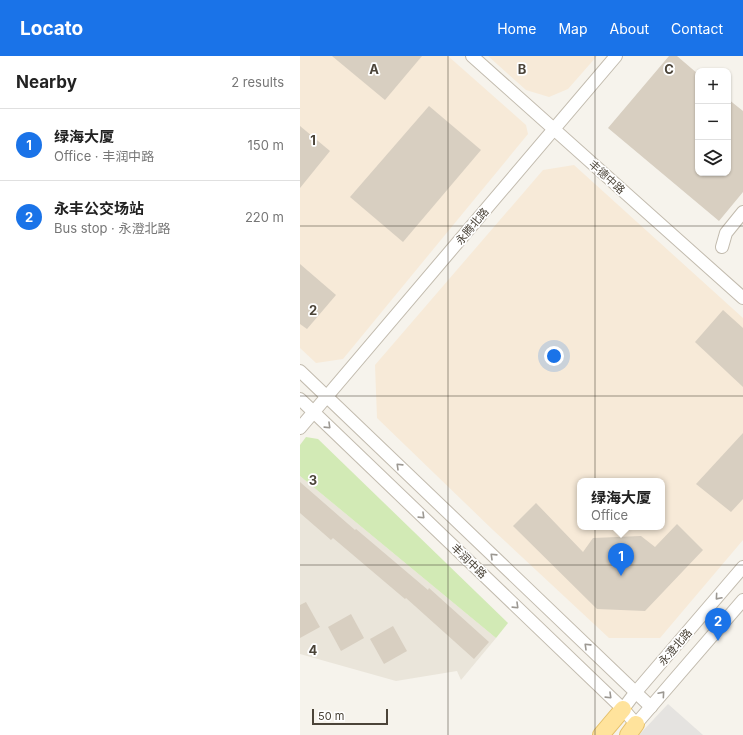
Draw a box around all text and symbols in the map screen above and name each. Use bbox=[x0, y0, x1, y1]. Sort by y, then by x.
text: Locato bbox=[20, 17, 83, 40]
text: Home bbox=[497, 20, 536, 37]
text: Map bbox=[558, 20, 588, 37]
text: About bbox=[610, 20, 649, 37]
text: Contact bbox=[671, 20, 723, 37]
text: A bbox=[369, 61, 379, 77]
text: B bbox=[518, 61, 527, 77]
text: C bbox=[664, 61, 674, 77]
map controls bbox=[695, 68, 731, 176]
button: + bbox=[695, 68, 731, 104]
text: Nearby bbox=[16, 72, 77, 92]
text: 2 results bbox=[231, 74, 284, 90]
button: − bbox=[695, 104, 731, 140]
text: 绿海大厦 bbox=[54, 127, 114, 146]
text: 1 bbox=[310, 132, 316, 148]
text: 1 bbox=[26, 137, 32, 153]
text: 150 m bbox=[248, 137, 284, 153]
button: layers bbox=[695, 140, 731, 176]
text: Office · 丰润中路 bbox=[54, 148, 154, 164]
street label: 丰德中路 bbox=[586, 157, 628, 197]
text: 永丰公交场站 bbox=[54, 199, 144, 218]
street label: 永腾北路 bbox=[452, 205, 492, 247]
text: 2 bbox=[25, 209, 33, 225]
text: 220 m bbox=[245, 209, 284, 225]
text: Bus stop · 永澄北路 bbox=[54, 220, 171, 236]
text: 2 bbox=[309, 302, 317, 318]
your location bbox=[544, 346, 564, 366]
one-way arrow bbox=[323, 421, 331, 428]
one-way arrow bbox=[396, 464, 404, 471]
text: 3 bbox=[309, 472, 317, 488]
popup bbox=[577, 478, 665, 530]
text: 绿海大厦 bbox=[591, 488, 651, 507]
text: Office bbox=[591, 507, 628, 523]
one-way arrow bbox=[417, 511, 425, 519]
street label: 丰润中路 bbox=[448, 541, 490, 581]
pin: 1 bbox=[608, 543, 634, 576]
one-way arrow bbox=[490, 554, 498, 561]
one-way arrow bbox=[715, 592, 722, 599]
one-way arrow bbox=[511, 601, 519, 609]
pin: 2 bbox=[705, 608, 731, 641]
street label: 永澄北路 bbox=[655, 626, 695, 668]
text: 4 bbox=[309, 642, 318, 658]
one-way arrow bbox=[584, 644, 592, 651]
one-way arrow bbox=[604, 691, 612, 699]
one-way arrow bbox=[657, 692, 664, 699]
scale bar bbox=[312, 707, 388, 726]
text: 50 m bbox=[318, 709, 344, 723]

